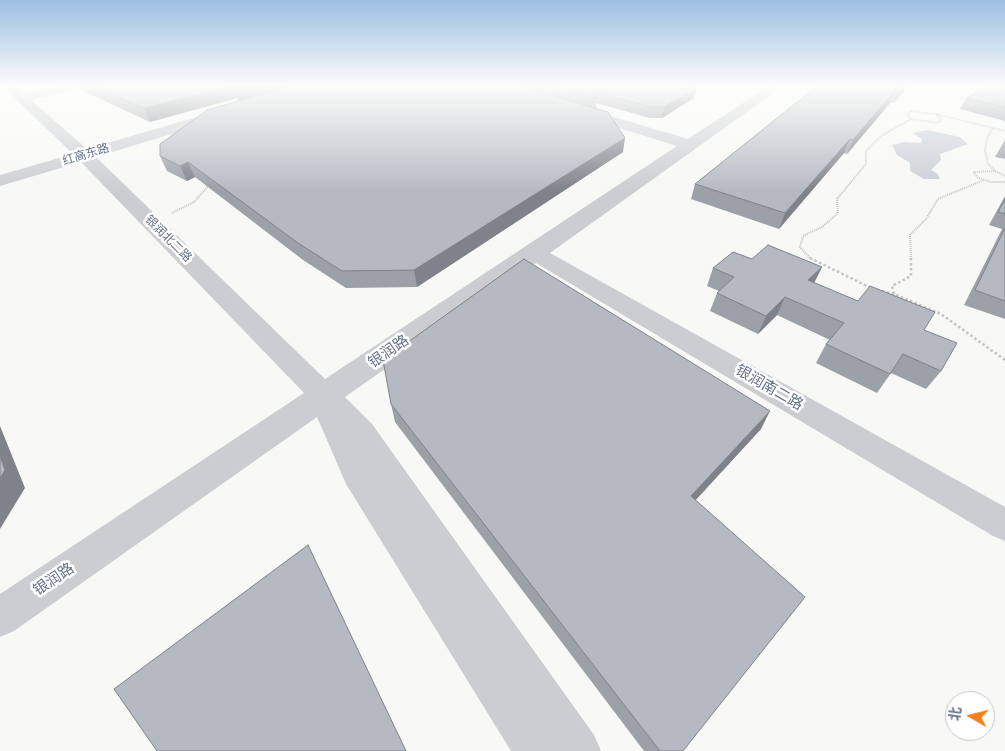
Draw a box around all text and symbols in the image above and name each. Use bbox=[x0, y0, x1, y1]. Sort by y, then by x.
street label: 红高东路 bbox=[61, 141, 111, 169]
street label: 银润北二路 bbox=[142, 213, 194, 265]
street label: 银润路 bbox=[365, 332, 413, 372]
street label: 银润南二路 bbox=[732, 361, 806, 415]
street label: 银润路 bbox=[30, 560, 78, 600]
north arrow bbox=[945, 691, 995, 741]
text: 北 bbox=[946, 706, 965, 722]

